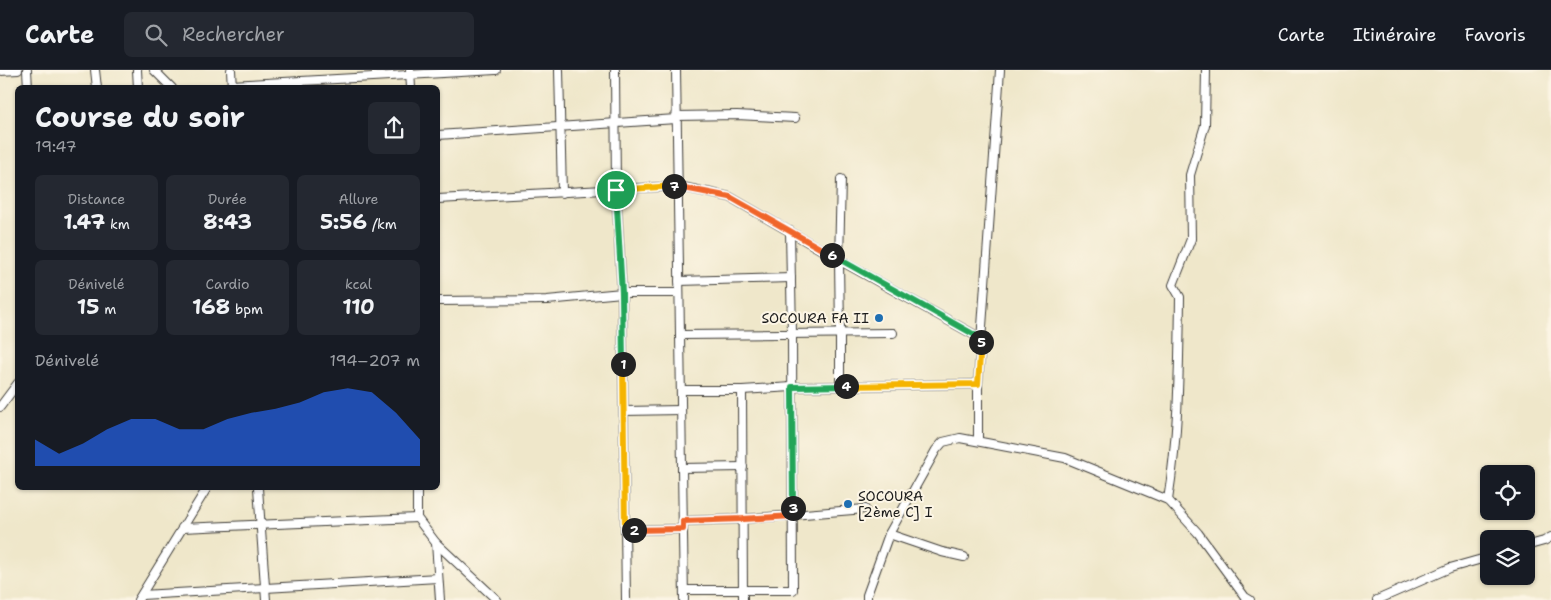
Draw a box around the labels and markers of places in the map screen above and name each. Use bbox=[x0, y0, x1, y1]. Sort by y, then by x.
pin bbox=[595, 169, 637, 211]
pin: 7 bbox=[662, 174, 686, 198]
pin: 6 bbox=[820, 242, 844, 268]
place label: SOCOURA FA II bbox=[761, 309, 869, 327]
marker: SOCOURA FA II bbox=[873, 312, 885, 324]
pin: 5 bbox=[968, 330, 994, 354]
pin: 1 bbox=[610, 352, 636, 376]
pin: 4 bbox=[834, 374, 858, 398]
place label: SOCOURA [2ème C] I bbox=[858, 487, 933, 521]
pin: 3 bbox=[780, 496, 806, 520]
marker: SOCOURA [2ème C] I bbox=[842, 498, 854, 510]
pin: 2 bbox=[622, 518, 646, 542]

